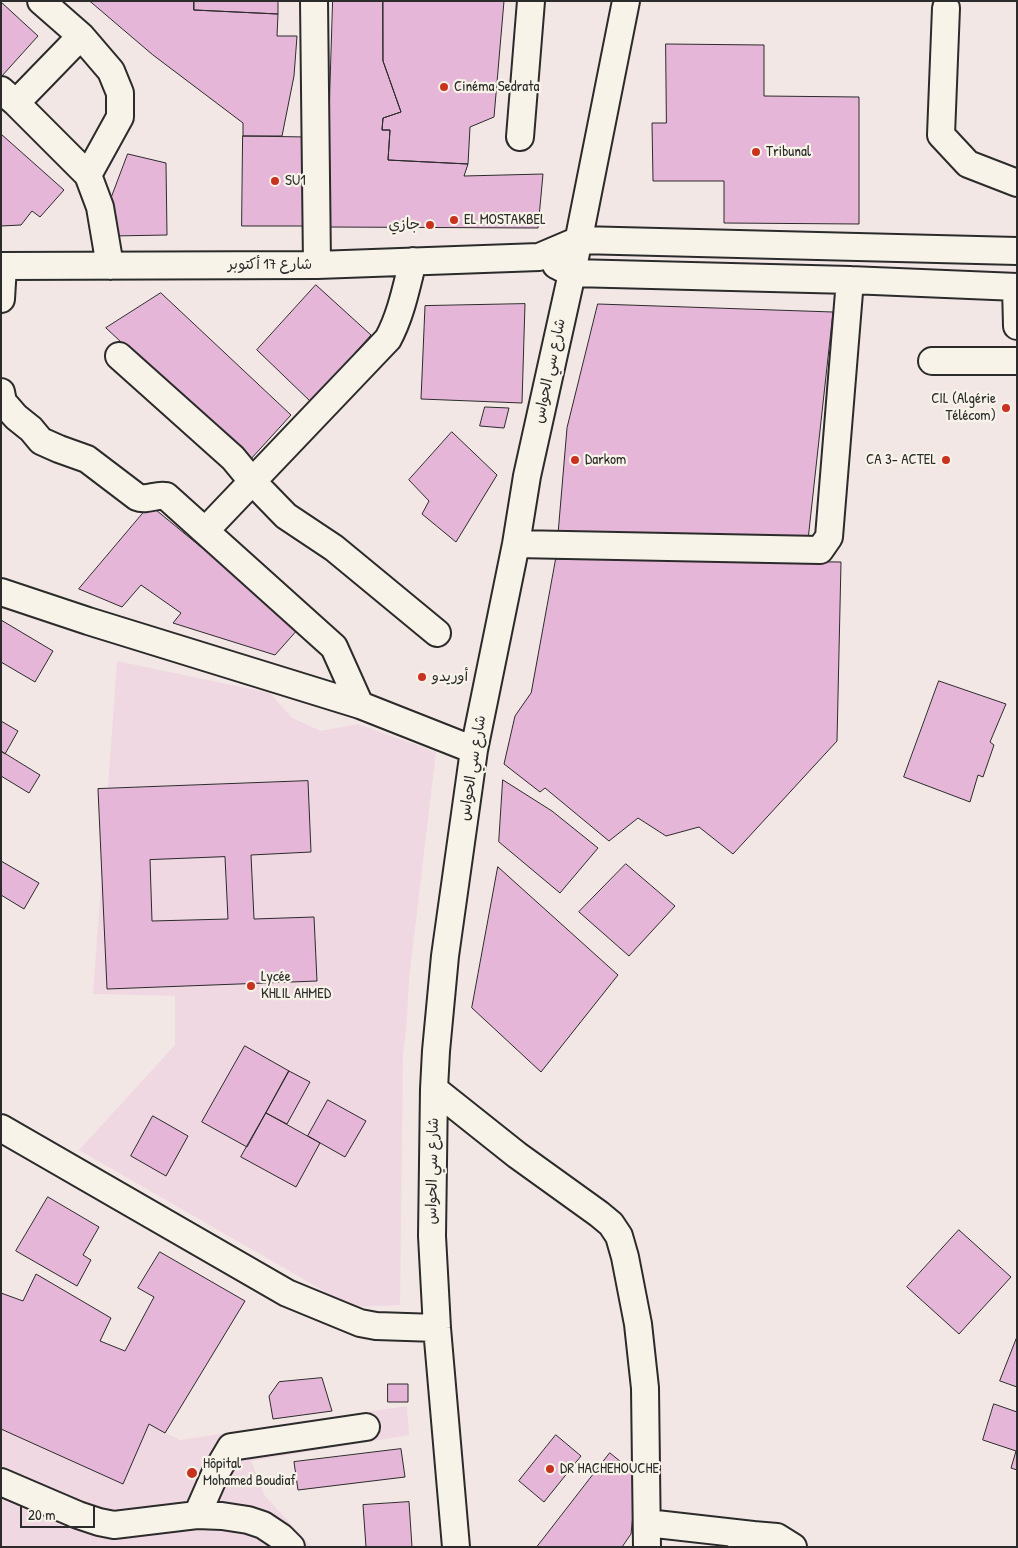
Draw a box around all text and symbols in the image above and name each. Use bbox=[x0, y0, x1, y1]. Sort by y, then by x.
place label: Cinéma Sedrata bbox=[454, 78, 539, 96]
marker: Cinéma Sedrata bbox=[438, 81, 450, 93]
place label: Tribunal bbox=[766, 143, 811, 161]
marker: Tribunal bbox=[750, 146, 762, 158]
place label: SU1 bbox=[285, 172, 306, 190]
marker: SU1 bbox=[269, 175, 281, 187]
place label: EL MOSTAKBEL bbox=[464, 211, 546, 229]
marker: EL MOSTAKBEL bbox=[448, 214, 460, 226]
place label: جازي bbox=[389, 216, 420, 234]
marker: جازي bbox=[424, 219, 436, 231]
street label: شارع 17 أكتوبر bbox=[228, 256, 312, 274]
street label: شارع سي الحواس bbox=[530, 317, 570, 425]
place label: CIL (Algérie Télécom) bbox=[931, 390, 996, 425]
marker: CIL (Algérie Télécom) bbox=[1000, 402, 1012, 414]
place label: Darkom bbox=[585, 451, 626, 469]
place label: CA 3- ACTEL bbox=[866, 451, 936, 469]
marker: Darkom bbox=[569, 454, 581, 466]
marker: CA 3- ACTEL bbox=[940, 454, 952, 466]
place label: أوريدو bbox=[432, 668, 468, 686]
marker: أوريدو bbox=[416, 671, 428, 683]
street label: شارع سي الحواس bbox=[456, 714, 490, 822]
place label: Lycée KHLIL AHMED bbox=[261, 968, 331, 1003]
marker: Lycée KHLIL AHMED bbox=[245, 980, 257, 992]
street label: شارع سي الحواس bbox=[423, 1117, 443, 1225]
place label: Hôpital Mohamed Boudiaf bbox=[203, 1455, 296, 1490]
place label: DR HACHEHOUCHE bbox=[560, 1460, 659, 1478]
marker: DR HACHEHOUCHE bbox=[544, 1463, 556, 1475]
marker: Hôpital Mohamed Boudiaf bbox=[185, 1466, 199, 1480]
scale bar bbox=[22, 1496, 98, 1528]
text: 20 m bbox=[28, 1504, 55, 1525]

